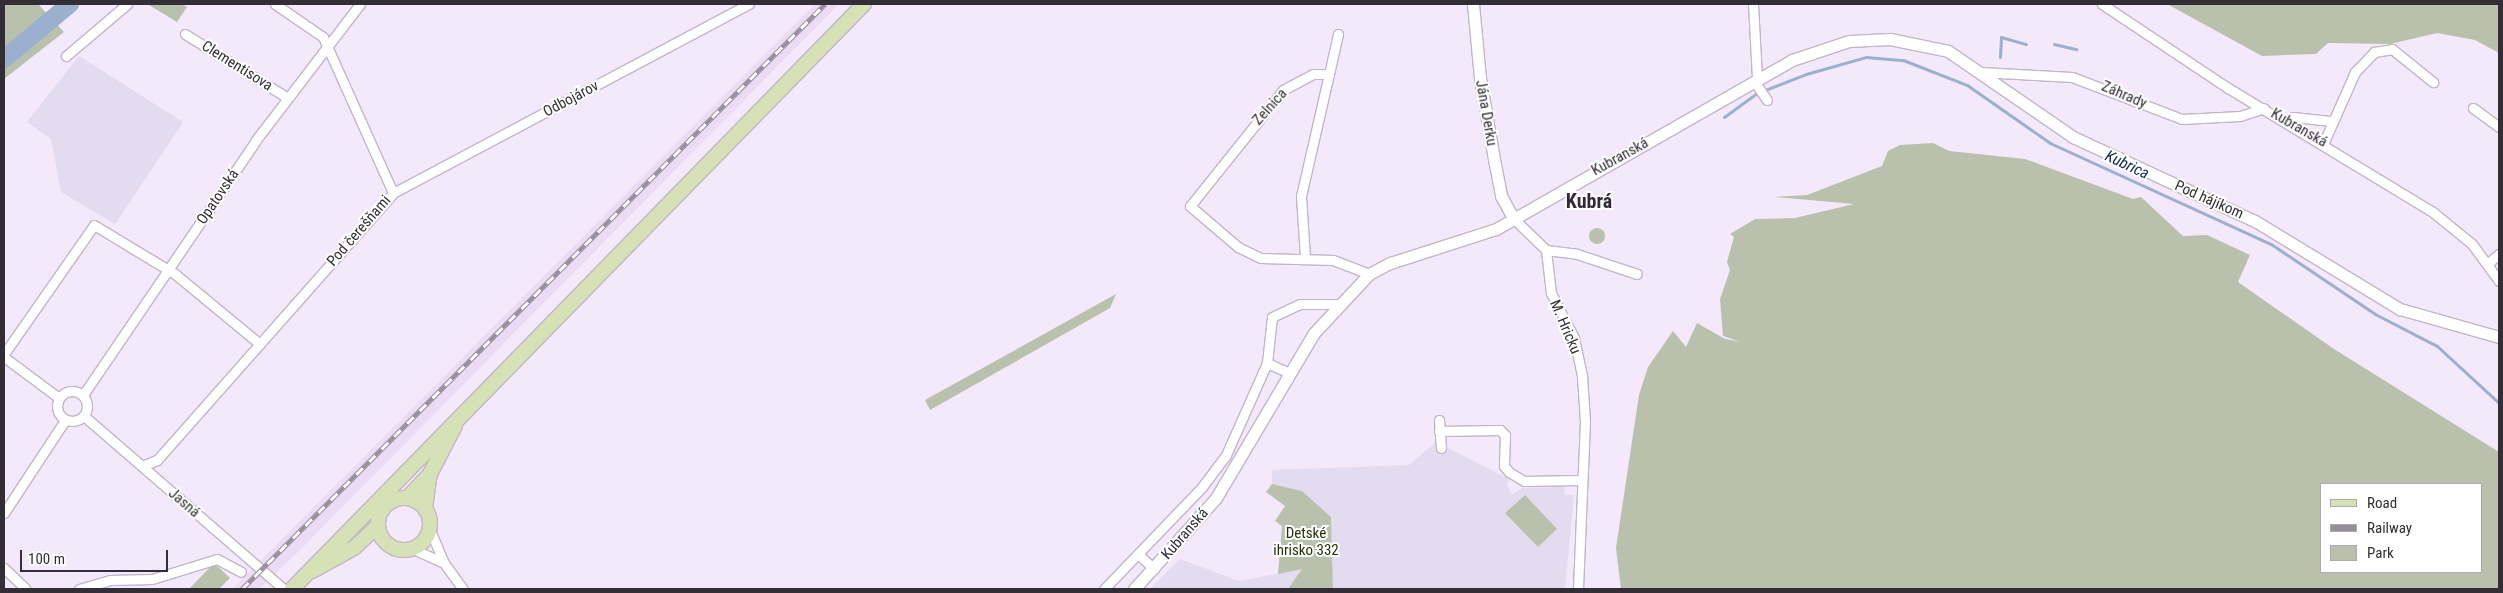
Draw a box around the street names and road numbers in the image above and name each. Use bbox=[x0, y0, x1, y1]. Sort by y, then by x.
street label: Clementisova bbox=[198, 37, 276, 95]
street label: Odbojárov bbox=[540, 77, 602, 121]
street label: Záhrady bbox=[2099, 77, 2149, 113]
street label: Jána Derku bbox=[1471, 79, 1501, 147]
street label: Zelnica bbox=[1249, 85, 1291, 129]
street label: Kubranská bbox=[2268, 105, 2330, 151]
street label: Kubranská bbox=[1588, 134, 1652, 180]
street label: Opatovská bbox=[193, 166, 243, 228]
street label: Pod hájikom bbox=[2172, 177, 2246, 223]
street label: Pod čerešňami bbox=[323, 192, 395, 270]
street label: M. Hricku bbox=[1546, 297, 1584, 357]
street label: Jasná bbox=[165, 484, 203, 522]
street label: Kubranská bbox=[1158, 505, 1212, 563]

